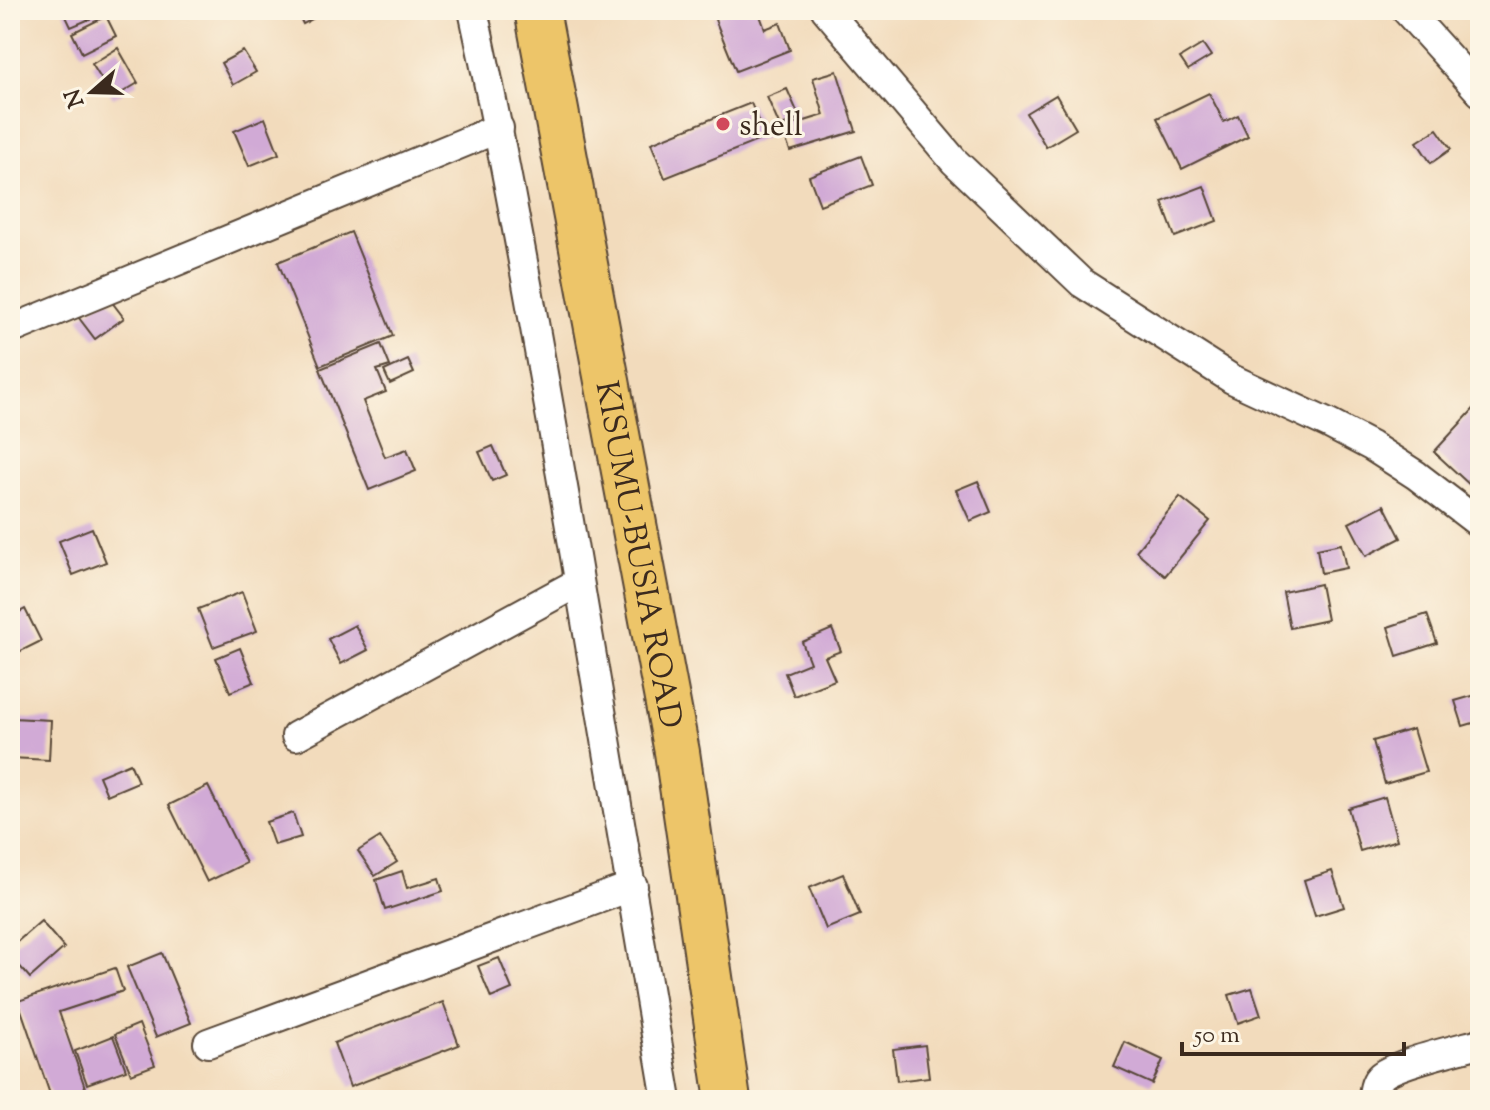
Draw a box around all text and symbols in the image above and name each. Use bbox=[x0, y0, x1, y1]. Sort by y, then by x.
north arrow bbox=[52, 52, 132, 132]
text: N bbox=[58, 84, 94, 112]
place label: shell bbox=[739, 104, 803, 150]
marker: shell bbox=[714, 115, 732, 133]
street label: KISUMU-BUSIA ROAD bbox=[581, 377, 692, 732]
scale bar bbox=[1182, 1006, 1404, 1056]
text: 50 m bbox=[1192, 1019, 1240, 1053]

